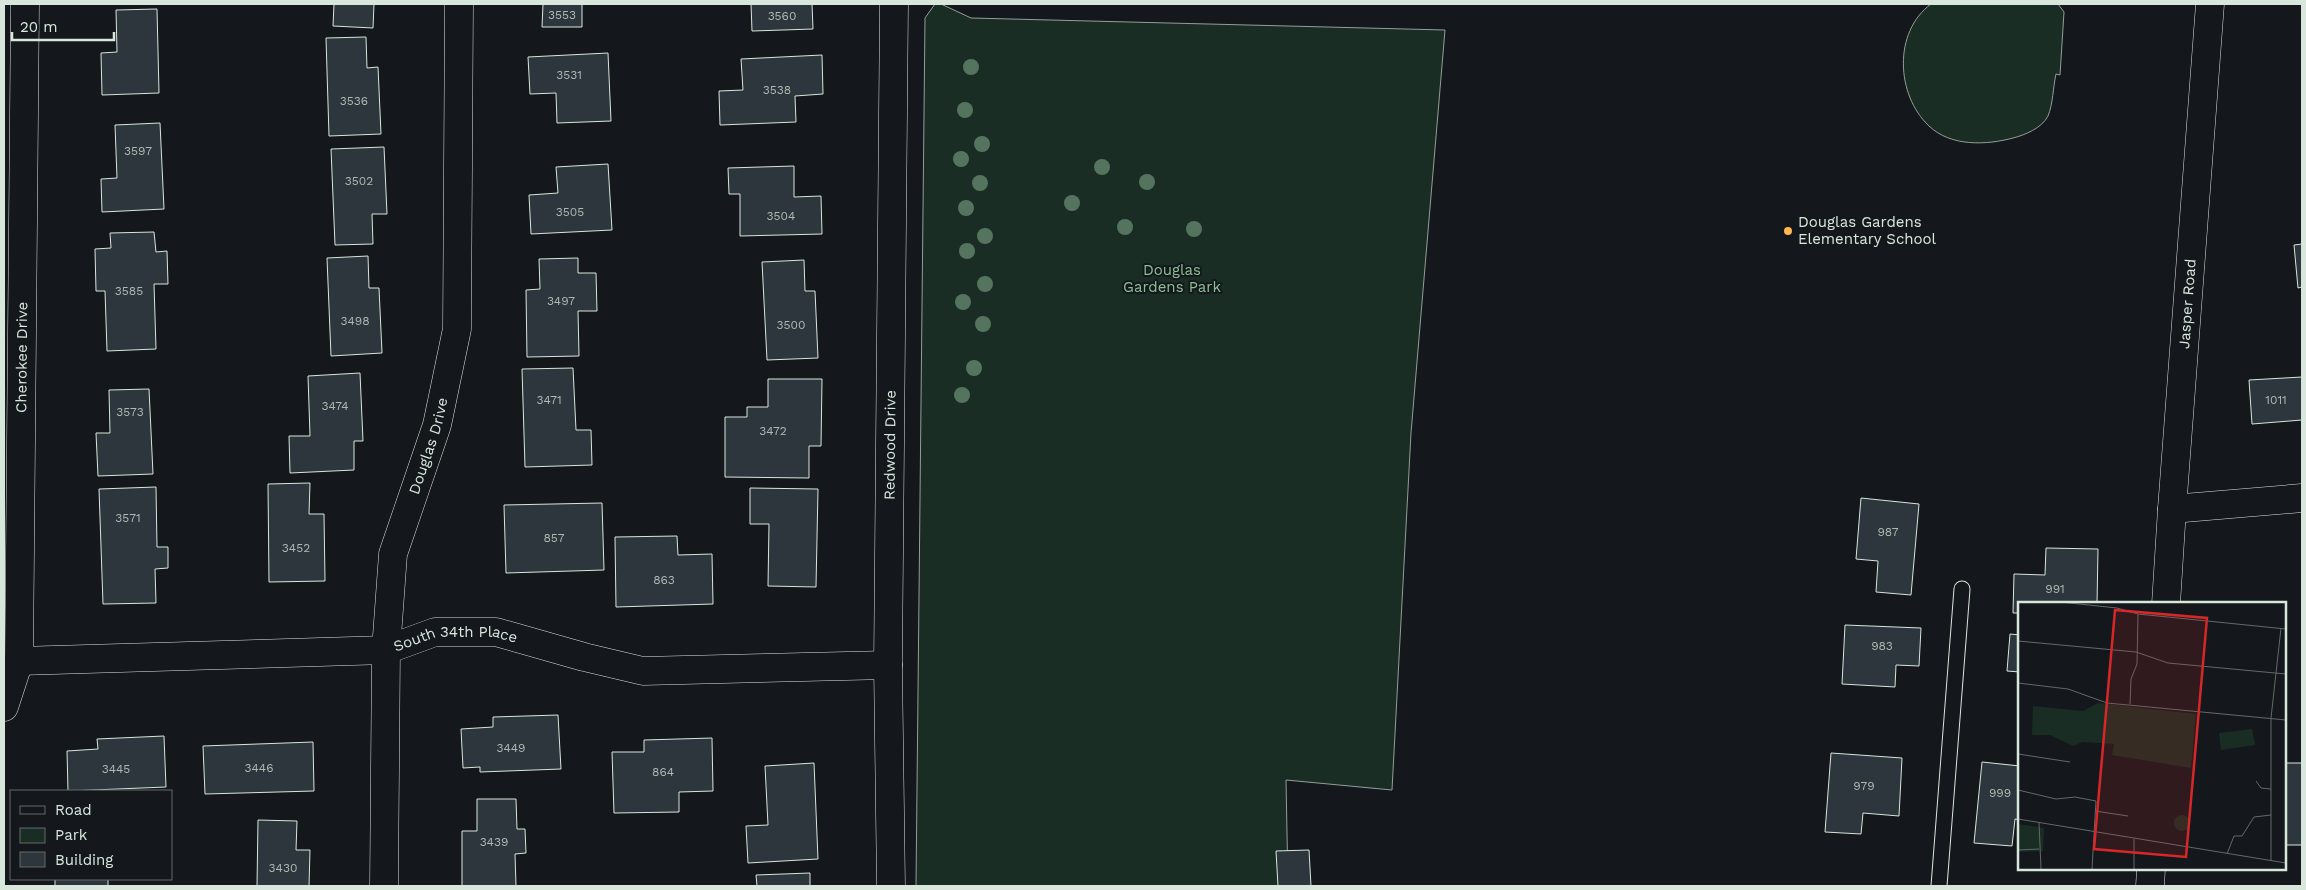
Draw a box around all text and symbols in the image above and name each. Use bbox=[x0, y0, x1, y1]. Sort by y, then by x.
house number: 3553 bbox=[548, 8, 576, 22]
house number: 3560 bbox=[768, 9, 796, 23]
scale bar bbox=[12, 10, 115, 42]
text: 20 m bbox=[20, 18, 58, 36]
house number: 3531 bbox=[556, 68, 582, 82]
house number: 3538 bbox=[763, 83, 791, 97]
house number: 3536 bbox=[340, 94, 368, 108]
house number: 3597 bbox=[124, 144, 152, 158]
house number: 3502 bbox=[345, 174, 373, 188]
house number: 3505 bbox=[556, 205, 584, 219]
house number: 3504 bbox=[767, 209, 795, 223]
place label: Douglas Gardens Elementary School bbox=[1798, 213, 1937, 248]
marker: Douglas Gardens Elementary School bbox=[1782, 225, 1794, 237]
street label: Jasper Road bbox=[2175, 258, 2200, 349]
park label: Douglas Gardens Park bbox=[1123, 261, 1221, 296]
house number: 3585 bbox=[115, 284, 143, 298]
house number: 3497 bbox=[547, 294, 575, 308]
street label: Cherokee Drive bbox=[12, 302, 31, 413]
house number: 3498 bbox=[340, 314, 370, 328]
house number: 3500 bbox=[777, 318, 805, 332]
street label: Redwood Drive bbox=[880, 390, 899, 500]
house number: 3471 bbox=[536, 393, 562, 407]
house number: 1011 bbox=[2265, 393, 2287, 407]
street label: Douglas Drive bbox=[405, 396, 451, 497]
house number: 3474 bbox=[322, 399, 349, 413]
house number: 3573 bbox=[116, 405, 144, 419]
house number: 3472 bbox=[759, 424, 787, 438]
house number: 3571 bbox=[115, 511, 141, 525]
house number: 987 bbox=[1877, 525, 1899, 539]
house number: 857 bbox=[543, 531, 565, 545]
house number: 3452 bbox=[282, 541, 310, 555]
house number: 863 bbox=[653, 573, 675, 587]
house number: 991 bbox=[2045, 582, 2065, 596]
inset map bbox=[2018, 602, 2286, 870]
street label: South 34th Place bbox=[391, 622, 520, 656]
house number: 983 bbox=[1871, 639, 1893, 653]
house number: 3449 bbox=[496, 741, 526, 755]
house number: 3446 bbox=[245, 761, 273, 775]
house number: 3445 bbox=[102, 762, 130, 776]
house number: 864 bbox=[652, 765, 674, 779]
house number: 979 bbox=[1853, 779, 1875, 793]
house number: 999 bbox=[1989, 786, 2011, 800]
legend bbox=[10, 790, 172, 880]
text: Road bbox=[55, 801, 92, 819]
text: Park bbox=[55, 826, 88, 844]
house number: 3439 bbox=[480, 835, 508, 849]
text: Building bbox=[55, 851, 113, 869]
house number: 3430 bbox=[269, 861, 297, 875]

